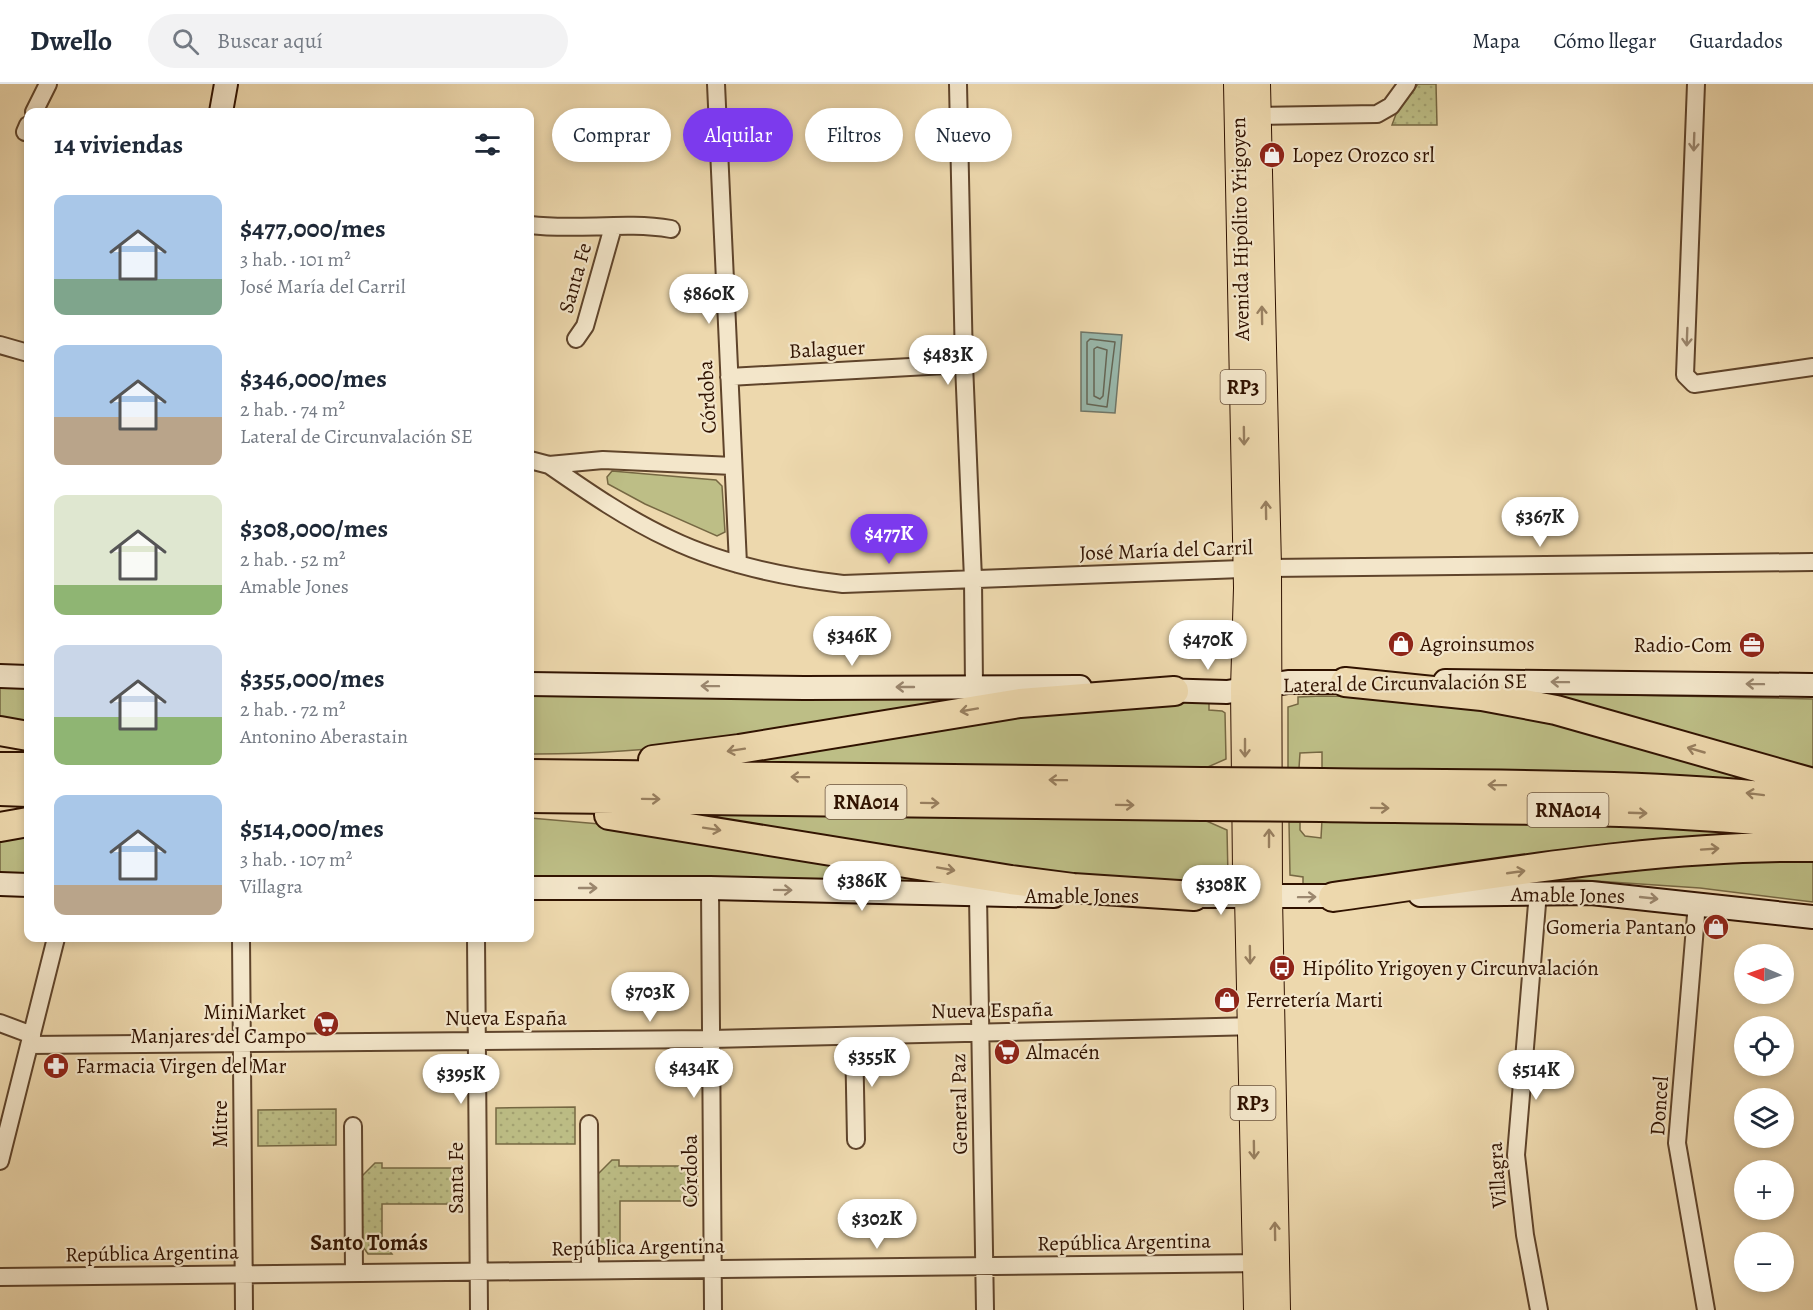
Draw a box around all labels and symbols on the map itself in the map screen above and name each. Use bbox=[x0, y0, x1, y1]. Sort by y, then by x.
street label: Avenida Hipólito Yrigoyen bbox=[1224, 117, 1256, 342]
one-way arrow bbox=[1688, 132, 1699, 152]
shop icon: Lopez Orozco srl bbox=[1257, 140, 1287, 170]
place label: Lopez Orozco srl bbox=[1292, 141, 1435, 169]
street label: Santa Fe bbox=[552, 239, 598, 317]
pin: $860K bbox=[667, 274, 751, 325]
one-way arrow bbox=[1256, 306, 1268, 326]
one-way arrow bbox=[1681, 327, 1692, 347]
street label: Balaguer bbox=[788, 333, 866, 365]
pin: $483K bbox=[906, 335, 990, 386]
street label: Córdoba bbox=[691, 360, 723, 434]
road number: RP3 bbox=[1220, 370, 1266, 404]
one-way arrow bbox=[1238, 426, 1250, 446]
pin: $367K bbox=[1498, 497, 1582, 548]
one-way arrow bbox=[1261, 500, 1272, 520]
pin: $477K bbox=[847, 514, 931, 565]
street label: José María del Carril bbox=[1079, 533, 1253, 567]
pin: $346K bbox=[810, 616, 894, 667]
pin: $470K bbox=[1166, 620, 1250, 671]
shop icon: Agroinsumos bbox=[1386, 629, 1416, 659]
place label: Agroinsumos bbox=[1419, 630, 1535, 658]
office icon: Radio-Com bbox=[1737, 630, 1767, 660]
place label: Radio-Com bbox=[1634, 631, 1732, 659]
street label: Lateral de Circunvalación SE bbox=[1282, 667, 1528, 699]
one-way arrow bbox=[1550, 676, 1570, 688]
one-way arrow bbox=[1745, 678, 1765, 690]
one-way arrow bbox=[701, 680, 721, 692]
one-way arrow bbox=[896, 681, 916, 693]
one-way arrow bbox=[960, 705, 980, 716]
one-way arrow bbox=[1239, 737, 1251, 757]
one-way arrow bbox=[726, 744, 746, 755]
one-way arrow bbox=[1687, 744, 1706, 755]
one-way arrow bbox=[791, 771, 811, 783]
one-way arrow bbox=[1049, 774, 1069, 786]
one-way arrow bbox=[1488, 780, 1508, 791]
road number: RNA014 bbox=[826, 785, 906, 819]
one-way arrow bbox=[1745, 789, 1765, 800]
one-way arrow bbox=[640, 793, 660, 805]
road number: RNA014 bbox=[1528, 793, 1608, 827]
one-way arrow bbox=[919, 797, 939, 809]
one-way arrow bbox=[1114, 799, 1134, 811]
one-way arrow bbox=[1370, 802, 1390, 814]
one-way arrow bbox=[1628, 807, 1648, 819]
one-way arrow bbox=[702, 824, 722, 835]
one-way arrow bbox=[1263, 829, 1275, 849]
one-way arrow bbox=[1699, 843, 1719, 854]
pin: $386K bbox=[820, 861, 904, 912]
one-way arrow bbox=[936, 864, 955, 875]
pin: $308K bbox=[1179, 865, 1263, 916]
one-way arrow bbox=[1506, 866, 1526, 877]
street label: Amable Jones bbox=[1510, 880, 1625, 910]
one-way arrow bbox=[577, 882, 597, 894]
street label: Amable Jones bbox=[1024, 882, 1139, 910]
one-way arrow bbox=[772, 884, 792, 896]
one-way arrow bbox=[1296, 891, 1316, 903]
one-way arrow bbox=[1638, 893, 1658, 904]
shop icon: Gomeria Pantano bbox=[1701, 912, 1731, 942]
place label: Gomeria Pantano bbox=[1546, 913, 1696, 941]
one-way arrow bbox=[1244, 944, 1255, 964]
north arrow bbox=[1734, 944, 1794, 1004]
bus stop icon: Hipólito Yrigoyen y Circunvalación bbox=[1267, 953, 1297, 983]
place label: Hipólito Yrigoyen y Circunvalación bbox=[1302, 954, 1599, 982]
pin: $703K bbox=[608, 972, 692, 1023]
shop icon: Ferretería Marti bbox=[1212, 985, 1242, 1015]
place label: Ferretería Marti bbox=[1246, 986, 1383, 1014]
street label: Nueva España bbox=[931, 995, 1054, 1025]
place label: MiniMarket Manjares del Campo bbox=[130, 998, 306, 1050]
street label: Nueva España bbox=[445, 1004, 567, 1032]
supermarket icon: MiniMarket Manjares del Campo bbox=[311, 1009, 341, 1039]
pin: $355K bbox=[830, 1037, 914, 1088]
supermarket icon: Almacén bbox=[992, 1037, 1022, 1067]
place label: Almacén bbox=[1025, 1038, 1100, 1066]
pin: $434K bbox=[652, 1048, 736, 1099]
pin: $514K bbox=[1494, 1050, 1578, 1101]
pharmacy icon: Farmacia Virgen del Mar bbox=[41, 1051, 71, 1081]
place label: Farmacia Virgen del Mar bbox=[76, 1052, 287, 1080]
street label: General Paz bbox=[944, 1053, 974, 1155]
pin: $395K bbox=[419, 1054, 503, 1105]
street label: Doncel bbox=[1643, 1075, 1675, 1137]
road number: RP3 bbox=[1230, 1086, 1276, 1120]
street label: Mitre bbox=[206, 1100, 234, 1148]
street label: Córdoba bbox=[676, 1134, 704, 1208]
one-way arrow bbox=[1248, 1139, 1259, 1159]
street label: Villagra bbox=[1481, 1141, 1513, 1210]
street label: Santa Fe bbox=[442, 1142, 470, 1214]
pin: $302K bbox=[835, 1199, 919, 1250]
one-way arrow bbox=[1270, 1221, 1281, 1241]
street label: República Argentina bbox=[1037, 1226, 1211, 1258]
district label: Santo Tomás bbox=[310, 1228, 428, 1258]
street label: República Argentina bbox=[551, 1231, 725, 1263]
street label: República Argentina bbox=[65, 1237, 239, 1269]

